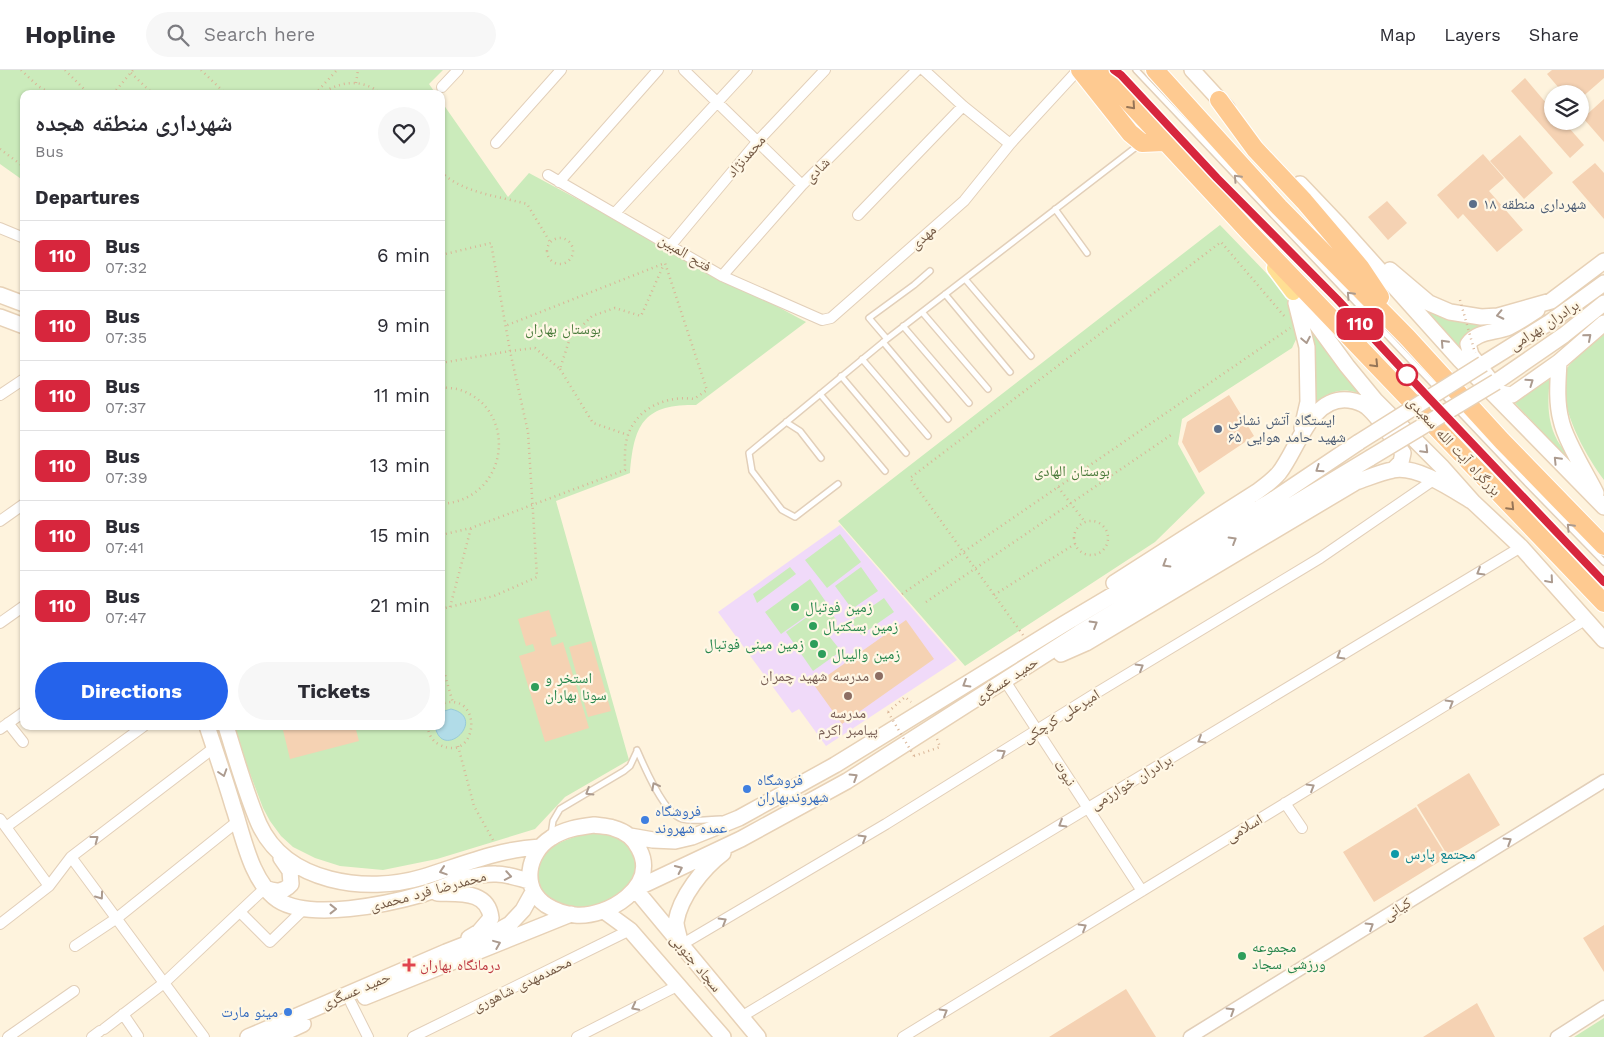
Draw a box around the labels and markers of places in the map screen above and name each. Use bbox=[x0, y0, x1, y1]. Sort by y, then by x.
place label: شهرداری منطقه ۱۸ bbox=[1483, 195, 1587, 214]
marker: شهرداری منطقه ۱۸ bbox=[1467, 198, 1479, 210]
unlabelled marker bbox=[1396, 364, 1418, 386]
place label: ایستگاه آتش نشانی ۶۵ شهید حامد هوایی bbox=[1228, 411, 1346, 447]
marker: ایستگاه آتش نشانی ۶۵ شهید حامد هوایی bbox=[1212, 423, 1224, 435]
place label: زمین فوتبال bbox=[805, 598, 873, 617]
marker: زمین فوتبال bbox=[789, 601, 801, 613]
place label: زمین بسکتبال bbox=[823, 617, 899, 636]
marker: زمین بسکتبال bbox=[807, 620, 819, 632]
place label: زمین مینی فوتبال bbox=[704, 635, 804, 654]
marker: زمین مینی فوتبال bbox=[808, 638, 820, 650]
place label: زمین والیبال bbox=[832, 645, 900, 664]
marker: زمین والیبال bbox=[816, 648, 828, 660]
place label: مدرسه شهید چمران bbox=[760, 667, 869, 686]
place label: استخر و سونا بهاران bbox=[545, 669, 607, 705]
marker: مدرسه شهید چمران bbox=[873, 670, 885, 682]
marker: استخر و سونا بهاران bbox=[529, 681, 541, 693]
marker: مدرسه پیامبر اکرم bbox=[842, 690, 854, 702]
place label: مدرسه پیامبر اکرم bbox=[818, 704, 878, 740]
place label: فروشگاه شهروندبهاران bbox=[757, 771, 829, 807]
marker: فروشگاه شهروندبهاران bbox=[741, 783, 753, 795]
place label: فروشگاه عمده شهروند bbox=[655, 802, 727, 837]
marker: فروشگاه عمده شهروند bbox=[639, 814, 651, 826]
place label: مجتمع پارس bbox=[1405, 845, 1476, 864]
marker: مجتمع پارس bbox=[1389, 848, 1401, 860]
place label: مجموعه ورزشی سجاد bbox=[1252, 938, 1326, 974]
marker: مجموعه ورزشی سجاد bbox=[1236, 950, 1248, 962]
place label: درمانگاه بهاران bbox=[420, 956, 500, 975]
marker: درمانگاه بهاران bbox=[402, 958, 416, 972]
place label: مینو مارت bbox=[221, 1003, 278, 1021]
marker: مینو مارت bbox=[282, 1006, 294, 1018]

